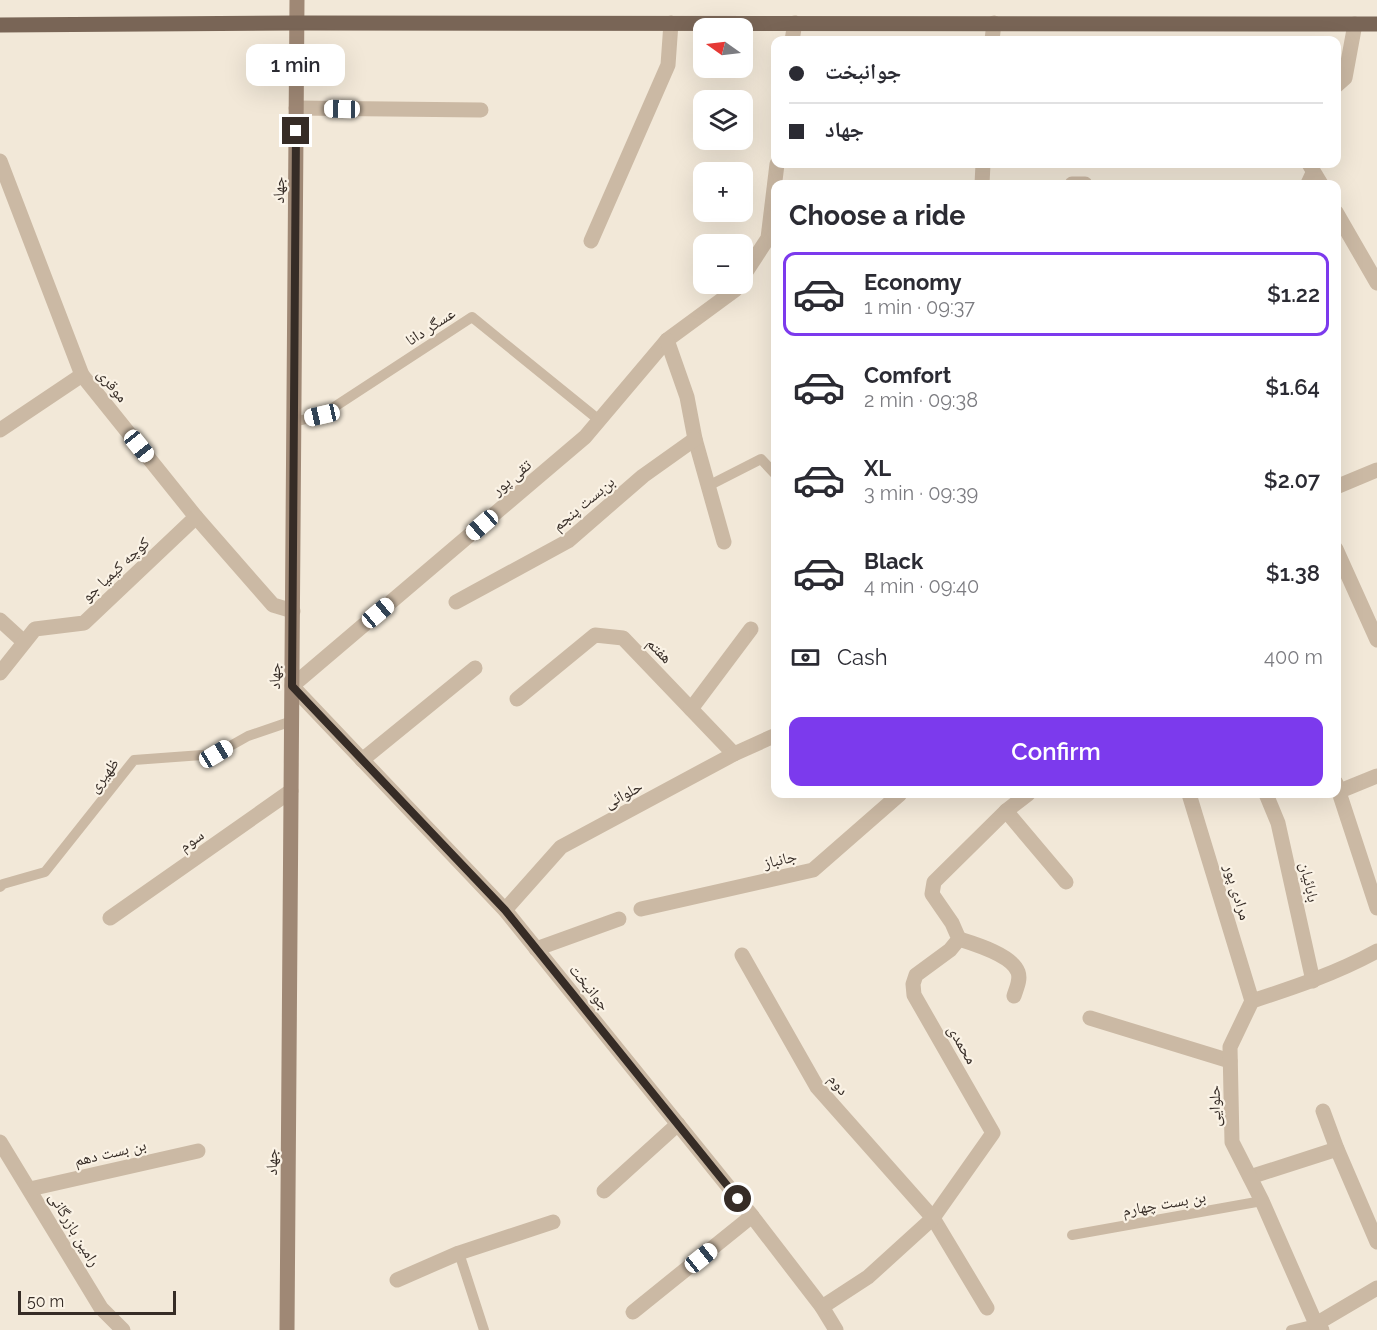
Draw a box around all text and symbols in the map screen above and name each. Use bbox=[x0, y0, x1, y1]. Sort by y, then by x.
north arrow bbox=[693, 18, 753, 78]
map controls bbox=[693, 18, 753, 294]
callout: 1 min bbox=[246, 44, 346, 86]
text: 1 min bbox=[271, 53, 320, 77]
text: جوانبخت bbox=[825, 58, 901, 84]
button: layers bbox=[693, 90, 753, 150]
car bbox=[324, 100, 360, 118]
text: جهاد bbox=[825, 116, 864, 142]
route end bbox=[282, 117, 309, 144]
button: + bbox=[693, 162, 753, 222]
street label: جهاد bbox=[269, 177, 288, 203]
text: Choose a ride bbox=[789, 200, 965, 231]
button: − bbox=[693, 234, 753, 294]
icon: car bbox=[792, 267, 846, 321]
text: Economy bbox=[864, 269, 962, 295]
text: $1.22 bbox=[1267, 281, 1320, 307]
text: 1 min · 09:37 bbox=[864, 295, 975, 319]
street label: عسگر دانا bbox=[402, 303, 459, 349]
icon: car bbox=[792, 360, 846, 414]
text: Comfort bbox=[864, 362, 951, 388]
street label: موقری bbox=[93, 365, 132, 407]
text: $1.64 bbox=[1265, 374, 1320, 400]
text: 2 min · 09:38 bbox=[864, 388, 978, 412]
car bbox=[302, 402, 342, 428]
car bbox=[121, 426, 157, 466]
icon: car bbox=[792, 453, 846, 507]
street label: تقی پور bbox=[487, 455, 536, 501]
text: XL bbox=[864, 455, 891, 481]
text: $2.07 bbox=[1264, 467, 1320, 493]
street label: بن‌بست پنجم bbox=[548, 472, 619, 536]
text: 3 min · 09:39 bbox=[864, 481, 978, 505]
car bbox=[463, 506, 501, 544]
street label: کوچه کیمیا جو bbox=[77, 533, 154, 606]
icon: car bbox=[792, 546, 846, 600]
text: Black bbox=[864, 548, 923, 574]
text: $1.38 bbox=[1266, 560, 1320, 586]
text: 4 min · 09:40 bbox=[864, 574, 979, 598]
car bbox=[358, 595, 398, 631]
street label: هفتم bbox=[642, 633, 676, 668]
icon: cash bbox=[789, 641, 822, 674]
text: Cash bbox=[837, 644, 888, 670]
text: 400 m bbox=[1264, 645, 1323, 669]
street label: جهاد bbox=[265, 663, 284, 689]
button: Confirm bbox=[789, 717, 1323, 786]
car bbox=[196, 737, 236, 771]
street label: ظهیری bbox=[84, 754, 124, 797]
street label: حلوائی bbox=[601, 776, 646, 813]
street label: سوم bbox=[175, 825, 208, 856]
street label: جانباز bbox=[761, 846, 799, 873]
street label: بابائیان bbox=[1295, 860, 1323, 904]
street label: مرادی پور bbox=[1219, 861, 1255, 923]
street label: جوانبخت bbox=[565, 960, 614, 1014]
street label: محمدی bbox=[943, 1021, 981, 1068]
street label: دوم bbox=[824, 1070, 853, 1099]
street label: حلوایی bbox=[1205, 1085, 1225, 1127]
street label: بن بست دهم bbox=[72, 1135, 148, 1171]
street label: جهاد bbox=[262, 1149, 281, 1175]
route start bbox=[724, 1185, 751, 1212]
street label: بن بست چهارم bbox=[1121, 1187, 1207, 1221]
street label: رامین بازرگانی bbox=[44, 1189, 104, 1270]
car bbox=[681, 1240, 721, 1276]
scale bar bbox=[18, 1288, 176, 1316]
text: 50 m bbox=[27, 1292, 64, 1311]

